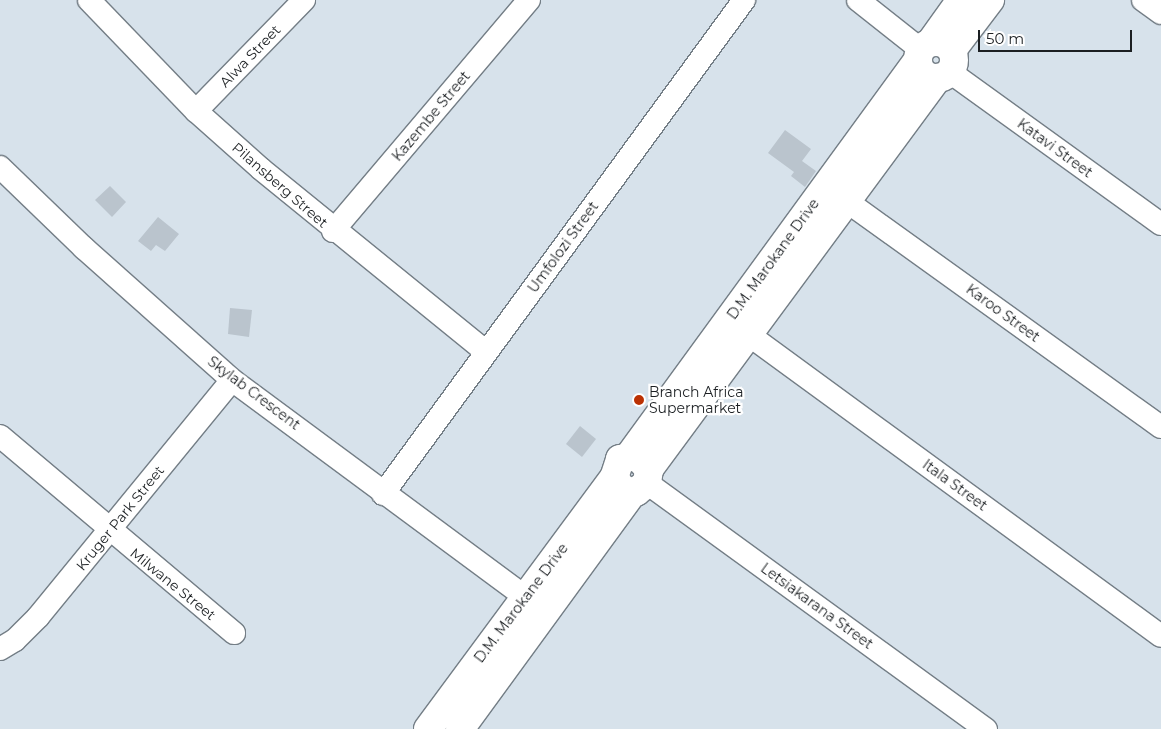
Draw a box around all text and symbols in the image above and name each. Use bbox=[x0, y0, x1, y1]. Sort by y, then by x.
scale bar bbox=[981, 20, 1135, 52]
street label: Alwa Street bbox=[216, 21, 284, 91]
text: 50 m bbox=[986, 29, 1024, 48]
street label: Kazembe Street bbox=[388, 68, 474, 164]
street label: Katavi Street bbox=[1014, 115, 1096, 181]
street label: Pilansberg Street bbox=[229, 139, 331, 231]
street label: D.M. Marokane Drive bbox=[724, 195, 822, 323]
street label: Umfolozi Street bbox=[524, 198, 602, 296]
street label: Karoo Street bbox=[963, 281, 1043, 345]
street label: Skylab Crescent bbox=[204, 353, 304, 433]
place label: Branch Africa Supermarket bbox=[649, 384, 743, 417]
marker: Branch Africa Supermarket bbox=[633, 394, 645, 406]
street label: Itala Street bbox=[919, 456, 991, 514]
street label: Kruger Park Street bbox=[73, 462, 167, 574]
street label: D.M. Marokane Drive bbox=[471, 540, 571, 666]
street label: Milwane Street bbox=[127, 544, 219, 624]
street label: Letsiakarana Street bbox=[758, 560, 876, 652]

